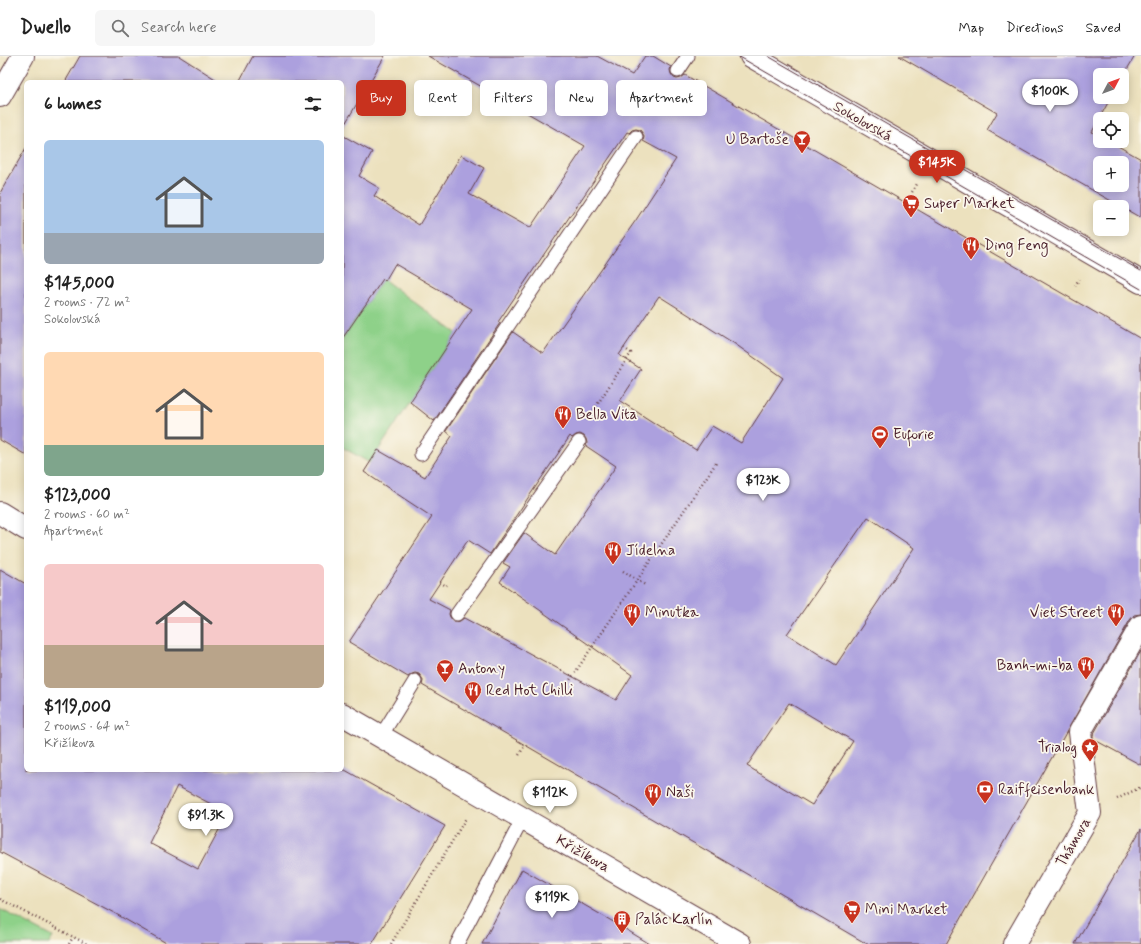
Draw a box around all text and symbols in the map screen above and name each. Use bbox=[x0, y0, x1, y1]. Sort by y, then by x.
search box bbox=[95, 10, 375, 46]
text: Dwello bbox=[20, 15, 71, 40]
icon: search bbox=[109, 17, 131, 39]
text: Search here bbox=[141, 18, 217, 38]
text: Map bbox=[958, 19, 984, 37]
text: Directions bbox=[1006, 19, 1064, 37]
text: Saved bbox=[1086, 19, 1121, 37]
north arrow bbox=[1093, 68, 1129, 104]
map controls bbox=[1093, 68, 1129, 236]
pin: $100K bbox=[1022, 79, 1078, 113]
chip: Buy bbox=[356, 80, 406, 116]
chip: Rent bbox=[414, 80, 472, 116]
chip: Filters bbox=[480, 80, 547, 116]
chip: New bbox=[555, 80, 608, 116]
chip: Apartment bbox=[616, 80, 707, 116]
text: $100K bbox=[1031, 83, 1069, 100]
text: 6 homes bbox=[44, 93, 102, 115]
icon: filters bbox=[302, 93, 324, 115]
street label: Sokolovská bbox=[829, 97, 896, 147]
button: locate bbox=[1093, 112, 1129, 148]
bar icon: U Bartoše bbox=[792, 129, 812, 154]
place label: U Bartoše bbox=[726, 130, 789, 150]
pin: $145K bbox=[909, 150, 965, 184]
text: $145K bbox=[918, 154, 956, 171]
button: + bbox=[1093, 156, 1129, 192]
icon: home bbox=[148, 166, 220, 238]
supermarket icon: Super Market bbox=[901, 193, 921, 218]
place label: Super Market bbox=[924, 194, 1015, 214]
button: − bbox=[1093, 200, 1129, 236]
restaurant icon: Ding Feng bbox=[961, 235, 981, 260]
place label: Ding Feng bbox=[984, 236, 1048, 257]
text: $145,000 bbox=[44, 272, 115, 294]
text: 2 rooms · 72 m² bbox=[44, 294, 130, 311]
text: Sokolovská bbox=[44, 311, 100, 328]
icon: home bbox=[148, 378, 220, 450]
restaurant icon: Bella Vita bbox=[553, 404, 573, 429]
place label: Bella Vita bbox=[576, 405, 637, 425]
sports icon: Euforie bbox=[870, 424, 890, 449]
place label: Euforie bbox=[893, 425, 934, 447]
pin: $123K bbox=[735, 468, 791, 502]
text: $123K bbox=[746, 472, 780, 489]
text: $123,000 bbox=[44, 484, 111, 506]
text: 2 rooms · 60 m² bbox=[44, 506, 130, 523]
text: Apartment bbox=[44, 523, 103, 540]
restaurant icon: Jídelna bbox=[603, 540, 623, 565]
place label: Jídelna bbox=[626, 541, 675, 561]
icon: home bbox=[148, 590, 220, 662]
restaurant icon: Minutka bbox=[622, 602, 642, 627]
restaurant icon: Viet Street bbox=[1106, 602, 1126, 627]
place label: Minutka bbox=[645, 603, 700, 623]
place label: Viet Street bbox=[1030, 603, 1103, 623]
restaurant icon: Banh-mi-ba bbox=[1076, 655, 1096, 680]
place label: Banh-mi-ba bbox=[997, 656, 1073, 676]
bar icon: Antony bbox=[435, 658, 455, 683]
place label: Antony bbox=[458, 659, 505, 679]
restaurant icon: Red Hot Chilli bbox=[463, 680, 483, 705]
place label: Red Hot Chilli bbox=[486, 681, 573, 701]
text: $119,000 bbox=[44, 696, 111, 718]
text: 2 rooms · 64 m² bbox=[44, 718, 130, 735]
text: Křižíkova bbox=[44, 735, 95, 752]
place icon: Trialog bbox=[1080, 737, 1100, 762]
place label: Trialog bbox=[1038, 738, 1077, 758]
bank icon: Raiffeisenbank bbox=[975, 779, 995, 804]
pin: $112K bbox=[522, 780, 578, 814]
place label: Raiffeisenbank bbox=[998, 780, 1095, 800]
restaurant icon: Naši bbox=[643, 782, 663, 807]
place label: Naši bbox=[666, 783, 694, 803]
text: $112K bbox=[532, 784, 568, 801]
pin: $91.3K bbox=[173, 803, 239, 837]
text: $91.3K bbox=[187, 807, 225, 824]
street label: Thámova bbox=[1052, 814, 1096, 871]
street label: Křižíkova bbox=[552, 830, 613, 877]
pin: $119K bbox=[524, 885, 580, 919]
text: $119K bbox=[534, 889, 570, 906]
supermarket icon: Mini Market bbox=[842, 899, 862, 924]
place label: Mini Market bbox=[865, 900, 947, 920]
building icon: Palác Karlín bbox=[612, 909, 632, 934]
place label: Palác Karlín bbox=[635, 910, 712, 930]

